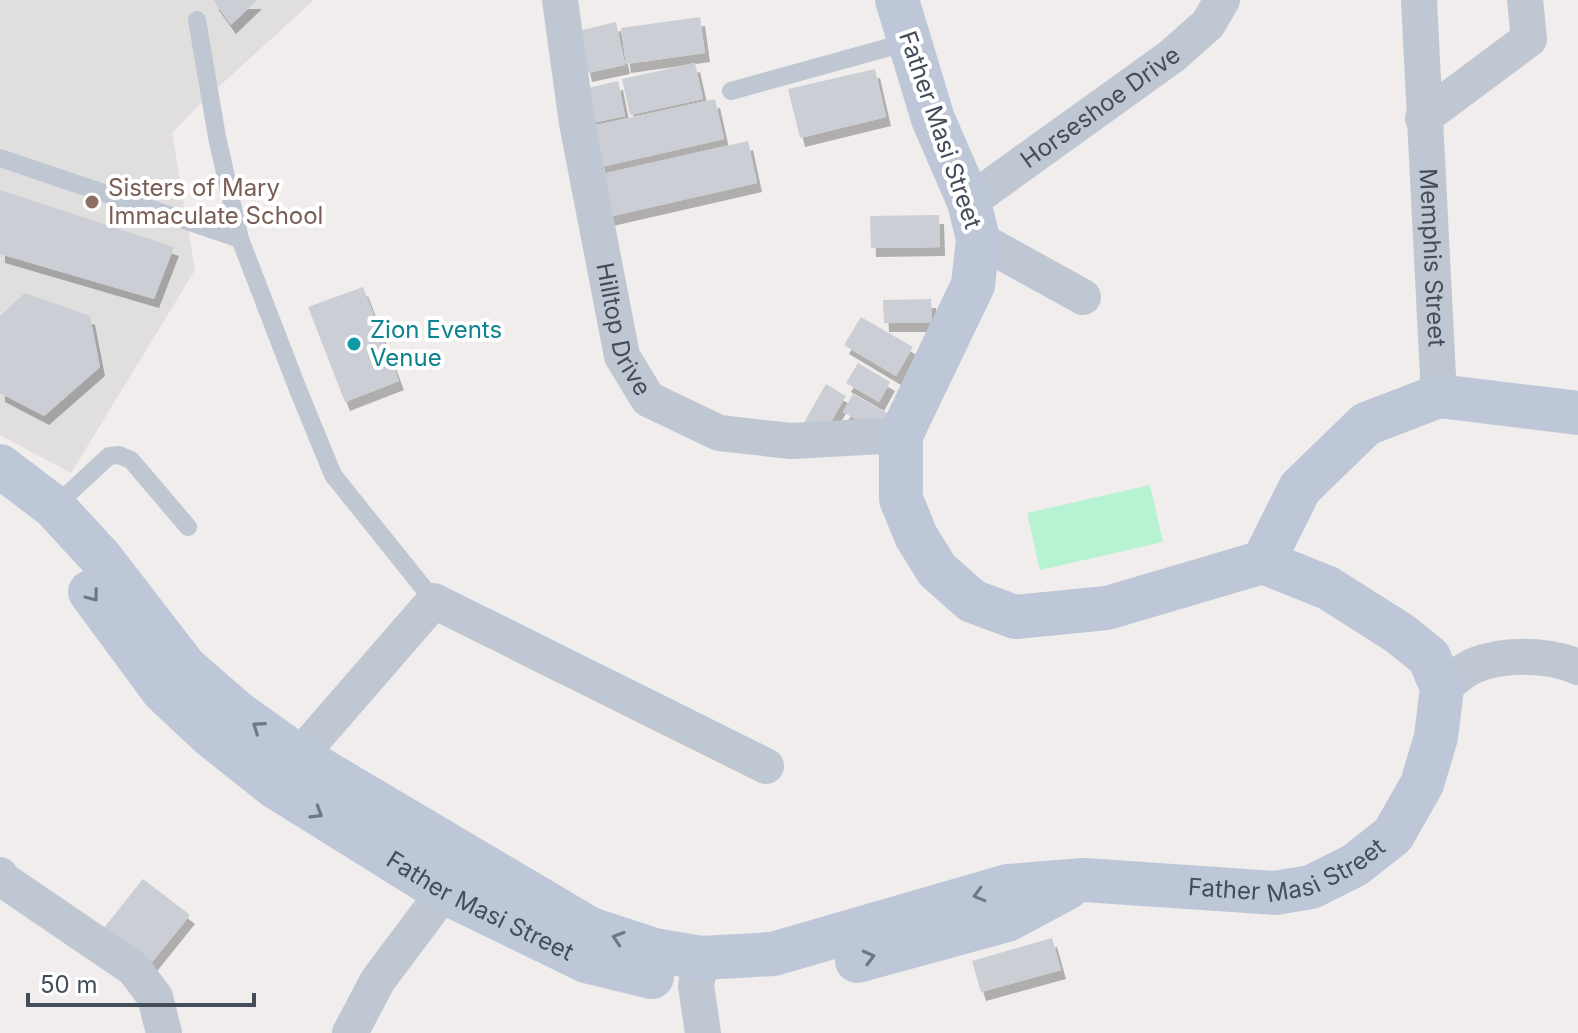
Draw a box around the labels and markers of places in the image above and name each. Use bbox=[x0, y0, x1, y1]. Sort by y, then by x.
place label: Sisters of Mary Immaculate School bbox=[108, 173, 323, 230]
marker: Sisters of Mary Immaculate School bbox=[83, 193, 101, 211]
place label: Zion Events Venue bbox=[370, 315, 502, 372]
marker: Zion Events Venue bbox=[345, 335, 363, 353]

